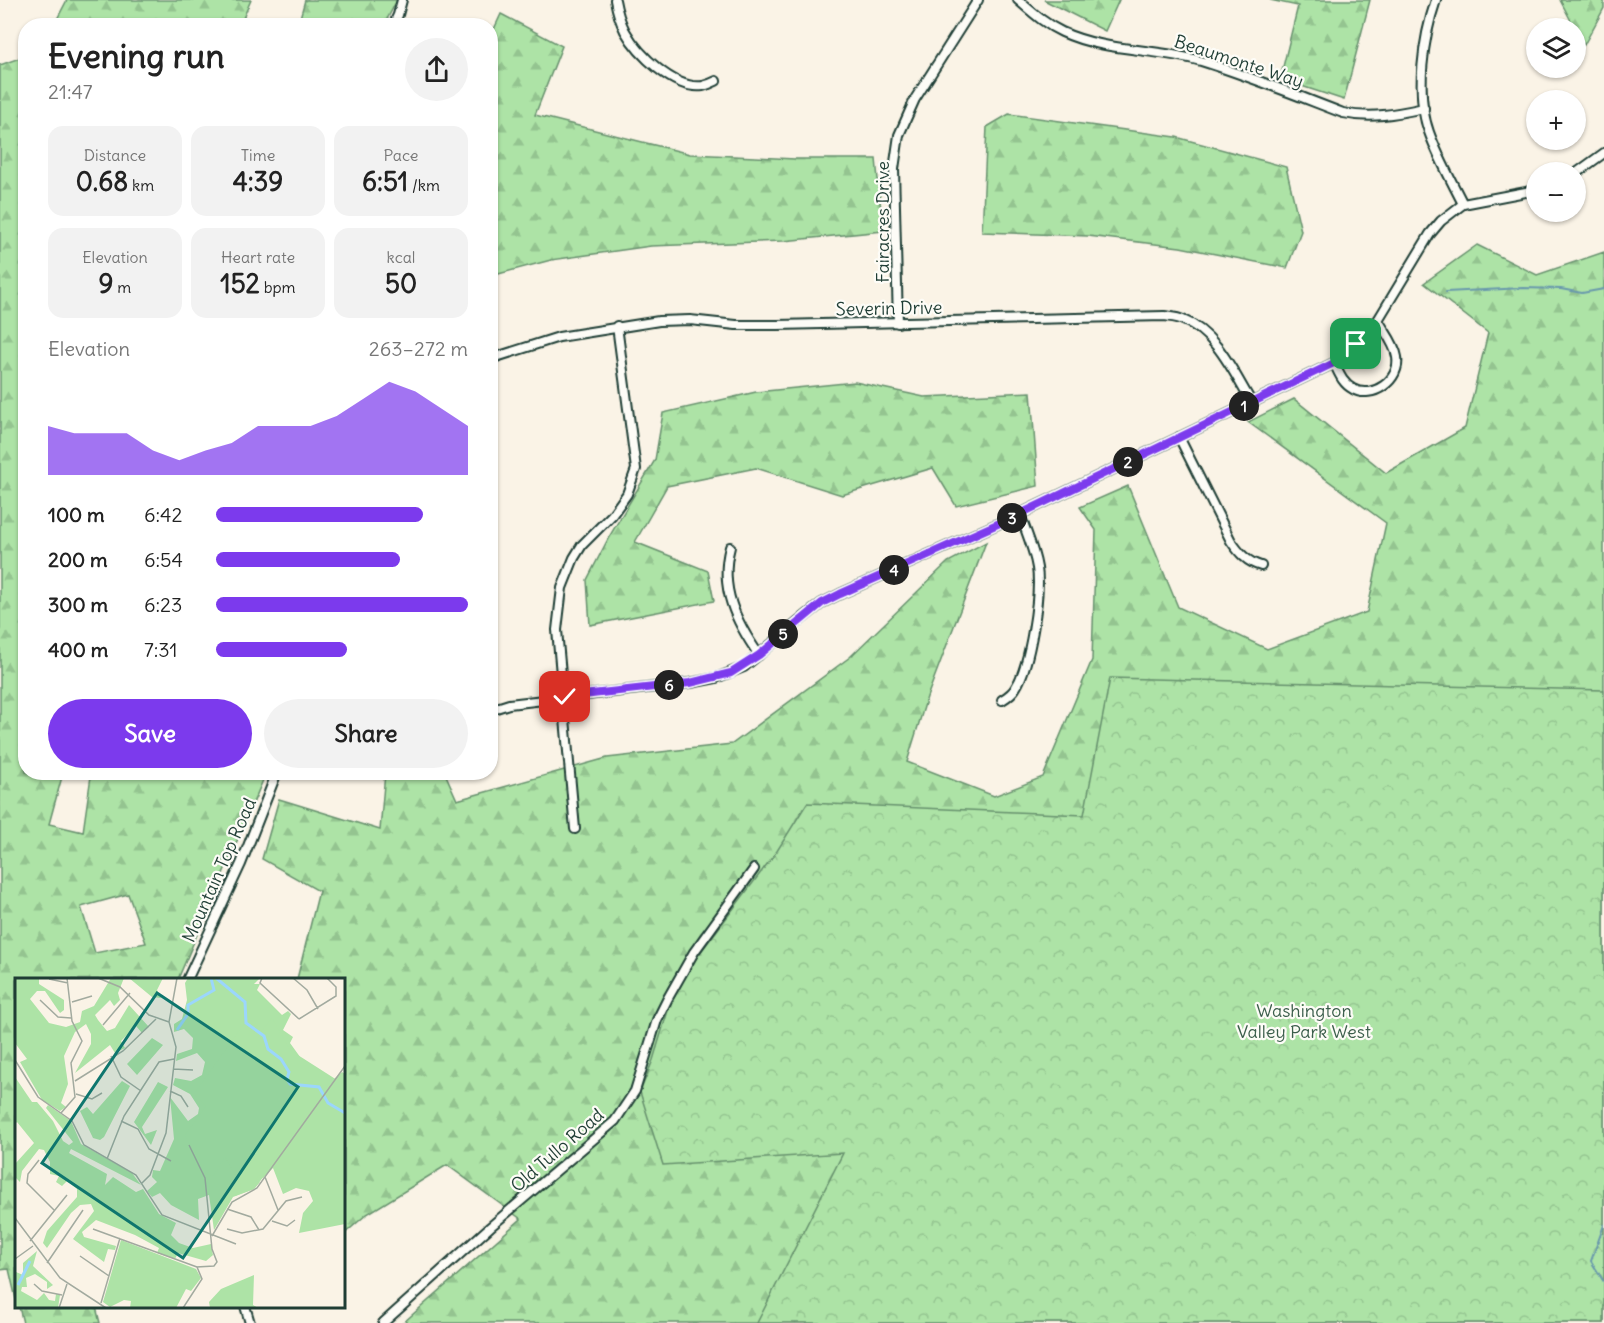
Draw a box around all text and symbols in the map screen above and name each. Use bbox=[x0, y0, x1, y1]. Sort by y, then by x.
map controls bbox=[1526, 18, 1586, 222]
button: layers bbox=[1526, 18, 1586, 78]
street label: Beaumonte Way bbox=[1172, 29, 1306, 93]
text: Evening run bbox=[48, 35, 224, 77]
button: share bbox=[405, 38, 468, 101]
text: 21:47 bbox=[48, 79, 93, 104]
button: + bbox=[1526, 90, 1586, 150]
text: Distance bbox=[84, 145, 146, 165]
text: Time bbox=[241, 145, 275, 165]
text: Pace bbox=[384, 145, 418, 165]
street label: Fairacres Drive bbox=[871, 161, 894, 283]
button: − bbox=[1526, 162, 1586, 222]
text: 0.68 bbox=[76, 165, 128, 198]
text: 4:39 bbox=[233, 165, 283, 198]
text: 6:51 bbox=[362, 165, 408, 198]
text: km bbox=[128, 175, 154, 195]
text: /km bbox=[408, 175, 440, 195]
text: Elevation bbox=[82, 247, 148, 267]
text: Heart rate bbox=[221, 247, 295, 267]
text: kcal bbox=[387, 247, 415, 267]
text: 9 bbox=[99, 267, 114, 300]
text: 152 bbox=[220, 267, 260, 300]
text: 50 bbox=[385, 267, 417, 300]
text: m bbox=[114, 277, 131, 297]
text: bpm bbox=[260, 277, 296, 297]
street label: Severin Drive bbox=[835, 296, 943, 320]
pin bbox=[1330, 318, 1381, 369]
icon: arrive bbox=[1339, 327, 1372, 360]
text: Elevation bbox=[48, 336, 130, 361]
text: 263–272 m bbox=[369, 336, 468, 361]
pin: 1 bbox=[1229, 391, 1259, 421]
text: 1 bbox=[1241, 396, 1247, 416]
pin: 2 bbox=[1113, 447, 1143, 477]
text: 2 bbox=[1124, 452, 1132, 472]
text: 100 m bbox=[48, 502, 105, 527]
text: 6:42 bbox=[144, 502, 183, 527]
pin: 3 bbox=[997, 503, 1027, 533]
text: 3 bbox=[1007, 508, 1017, 528]
text: 200 m bbox=[48, 547, 108, 572]
text: 6:54 bbox=[144, 547, 183, 572]
pin: 4 bbox=[879, 555, 909, 585]
text: 4 bbox=[889, 560, 899, 580]
text: 300 m bbox=[48, 592, 108, 617]
text: 6:23 bbox=[144, 592, 182, 617]
pin: 5 bbox=[768, 619, 798, 649]
text: 5 bbox=[778, 624, 788, 644]
text: 400 m bbox=[48, 637, 108, 662]
text: 7:31 bbox=[144, 637, 177, 662]
pin: 6 bbox=[654, 670, 684, 700]
pin bbox=[539, 671, 590, 722]
text: 6 bbox=[664, 675, 674, 695]
icon: check bbox=[548, 680, 581, 713]
button: Save bbox=[48, 699, 252, 768]
button: Share bbox=[264, 699, 468, 768]
street label: Mountain Top Road bbox=[177, 794, 261, 946]
inset map bbox=[15, 978, 345, 1308]
park label: Washington Valley Park West bbox=[1237, 999, 1371, 1043]
street label: Old Tullo Road bbox=[506, 1103, 609, 1197]

